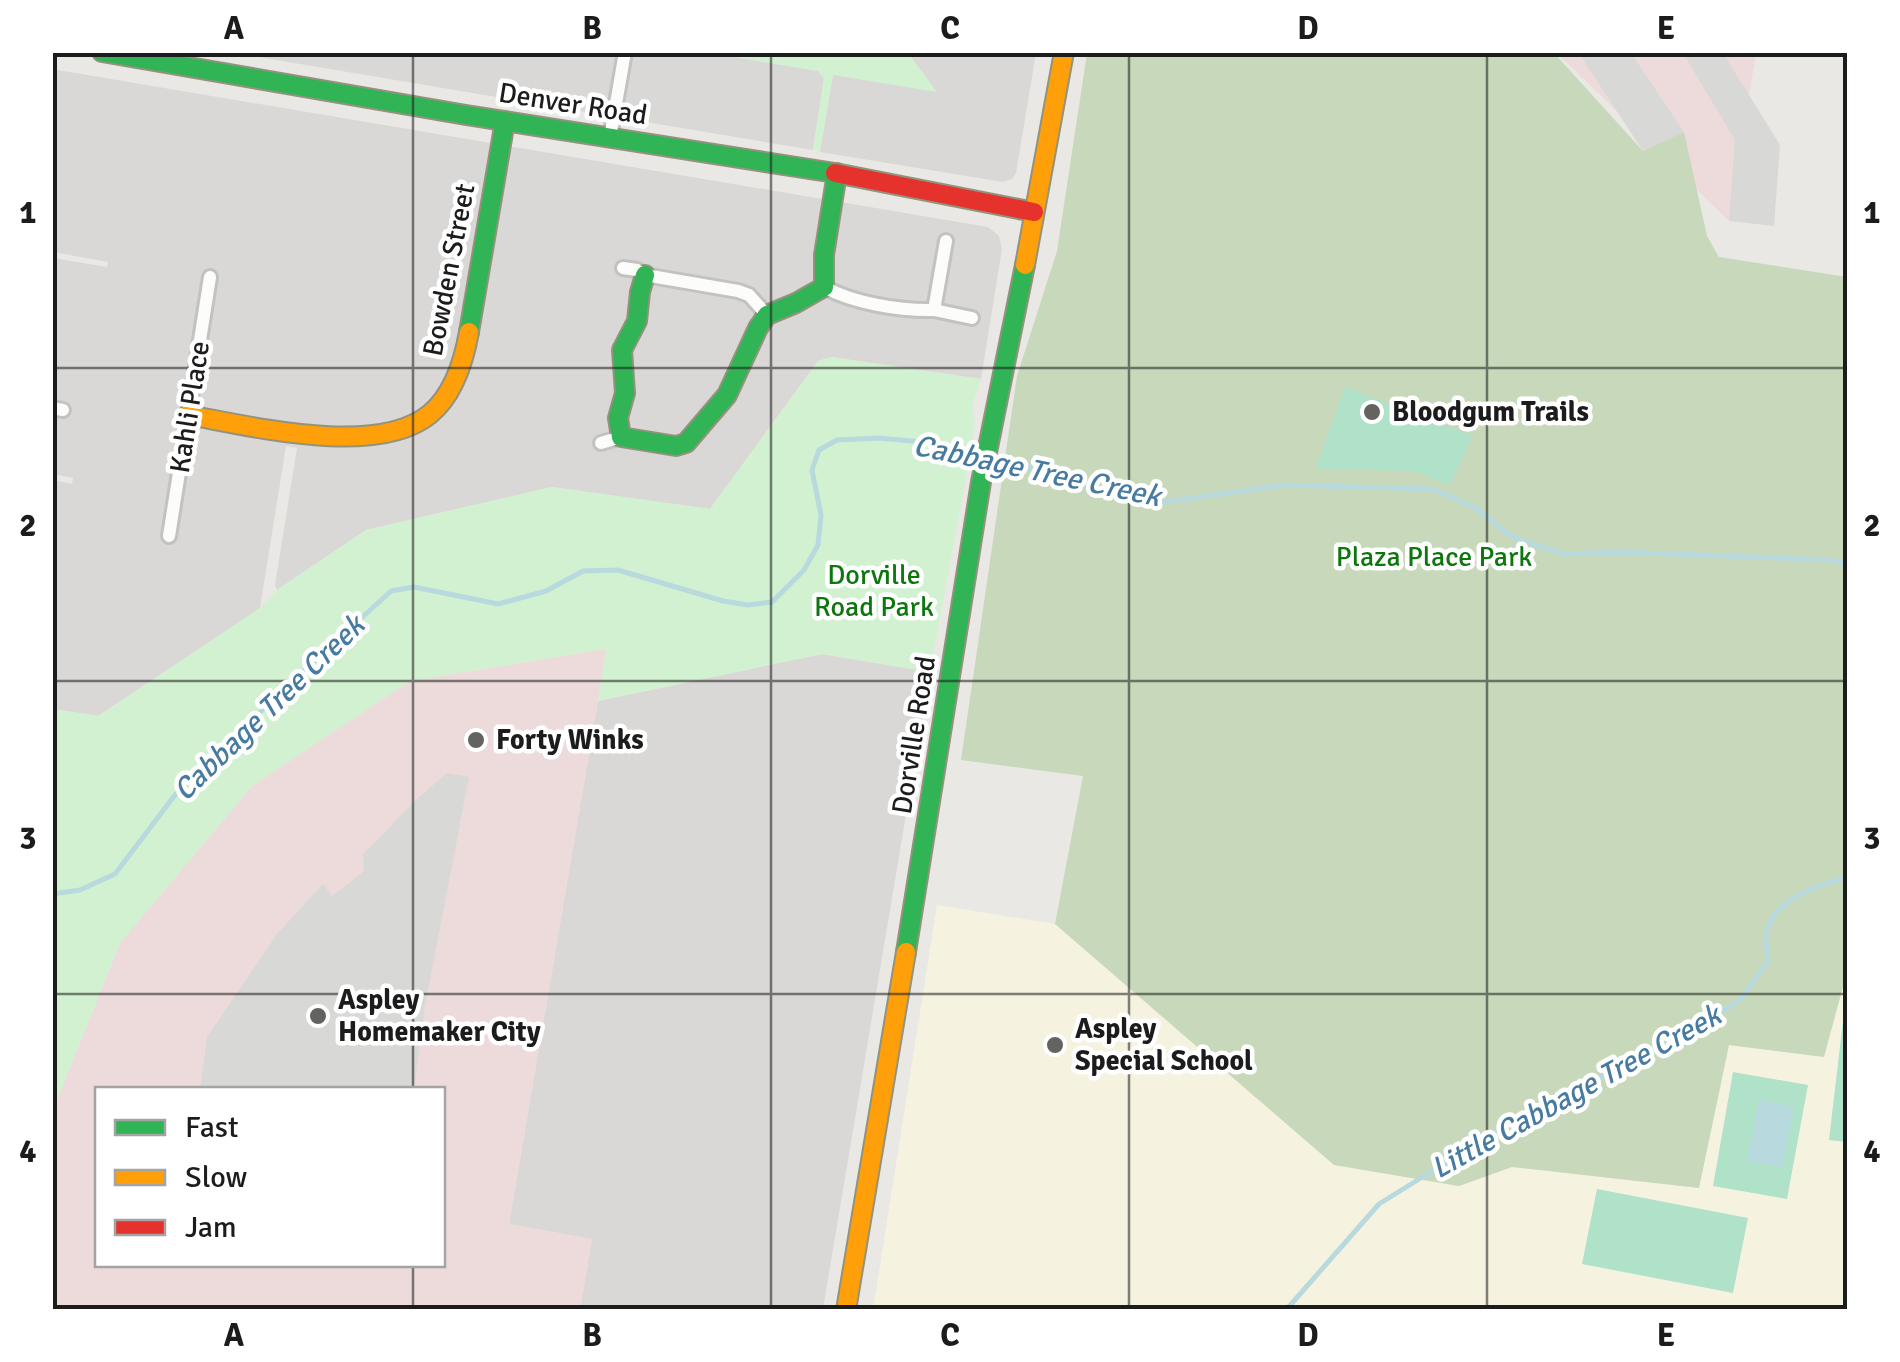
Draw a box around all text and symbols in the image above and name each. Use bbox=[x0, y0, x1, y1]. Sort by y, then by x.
text: A bbox=[224, 9, 245, 48]
text: B bbox=[582, 9, 602, 48]
text: C bbox=[940, 9, 960, 48]
text: D bbox=[1297, 9, 1319, 48]
text: E bbox=[1657, 9, 1675, 48]
street label: Denver Road bbox=[496, 75, 650, 133]
street label: Bowden Street bbox=[416, 181, 482, 359]
text: 1 bbox=[19, 193, 37, 232]
text: 1 bbox=[1863, 193, 1881, 232]
street label: Kahli Place bbox=[163, 339, 217, 475]
place label: Bloodgum Trails bbox=[1392, 395, 1589, 429]
marker: Bloodgum Trails bbox=[1361, 401, 1383, 423]
water label: Cabbage Tree Creek bbox=[910, 427, 1167, 516]
text: 2 bbox=[19, 506, 37, 545]
text: 2 bbox=[1863, 506, 1881, 545]
park label: Plaza Place Park bbox=[1336, 540, 1532, 574]
park label: Dorville Road Park bbox=[814, 558, 934, 624]
water label: Cabbage Tree Creek bbox=[166, 605, 374, 809]
street label: Dorville Road bbox=[885, 653, 943, 817]
place label: Forty Winks bbox=[496, 723, 644, 757]
marker: Forty Winks bbox=[465, 729, 487, 751]
text: 3 bbox=[19, 819, 37, 858]
text: 3 bbox=[1863, 819, 1881, 858]
place label: Aspley Homemaker City bbox=[338, 983, 541, 1049]
water label: Little Cabbage Tree Creek bbox=[1425, 995, 1730, 1187]
marker: Aspley Homemaker City bbox=[307, 1005, 329, 1027]
place label: Aspley Special School bbox=[1075, 1012, 1253, 1078]
marker: Aspley Special School bbox=[1044, 1034, 1066, 1056]
legend bbox=[95, 1087, 445, 1267]
text: Fast bbox=[185, 1109, 238, 1146]
text: 4 bbox=[19, 1132, 37, 1171]
text: 4 bbox=[1863, 1132, 1881, 1171]
text: Slow bbox=[185, 1159, 247, 1196]
text: Jam bbox=[185, 1209, 237, 1246]
text: A bbox=[224, 1316, 245, 1355]
text: B bbox=[582, 1316, 602, 1355]
text: C bbox=[940, 1316, 960, 1355]
text: D bbox=[1297, 1316, 1319, 1355]
text: E bbox=[1657, 1316, 1675, 1355]

